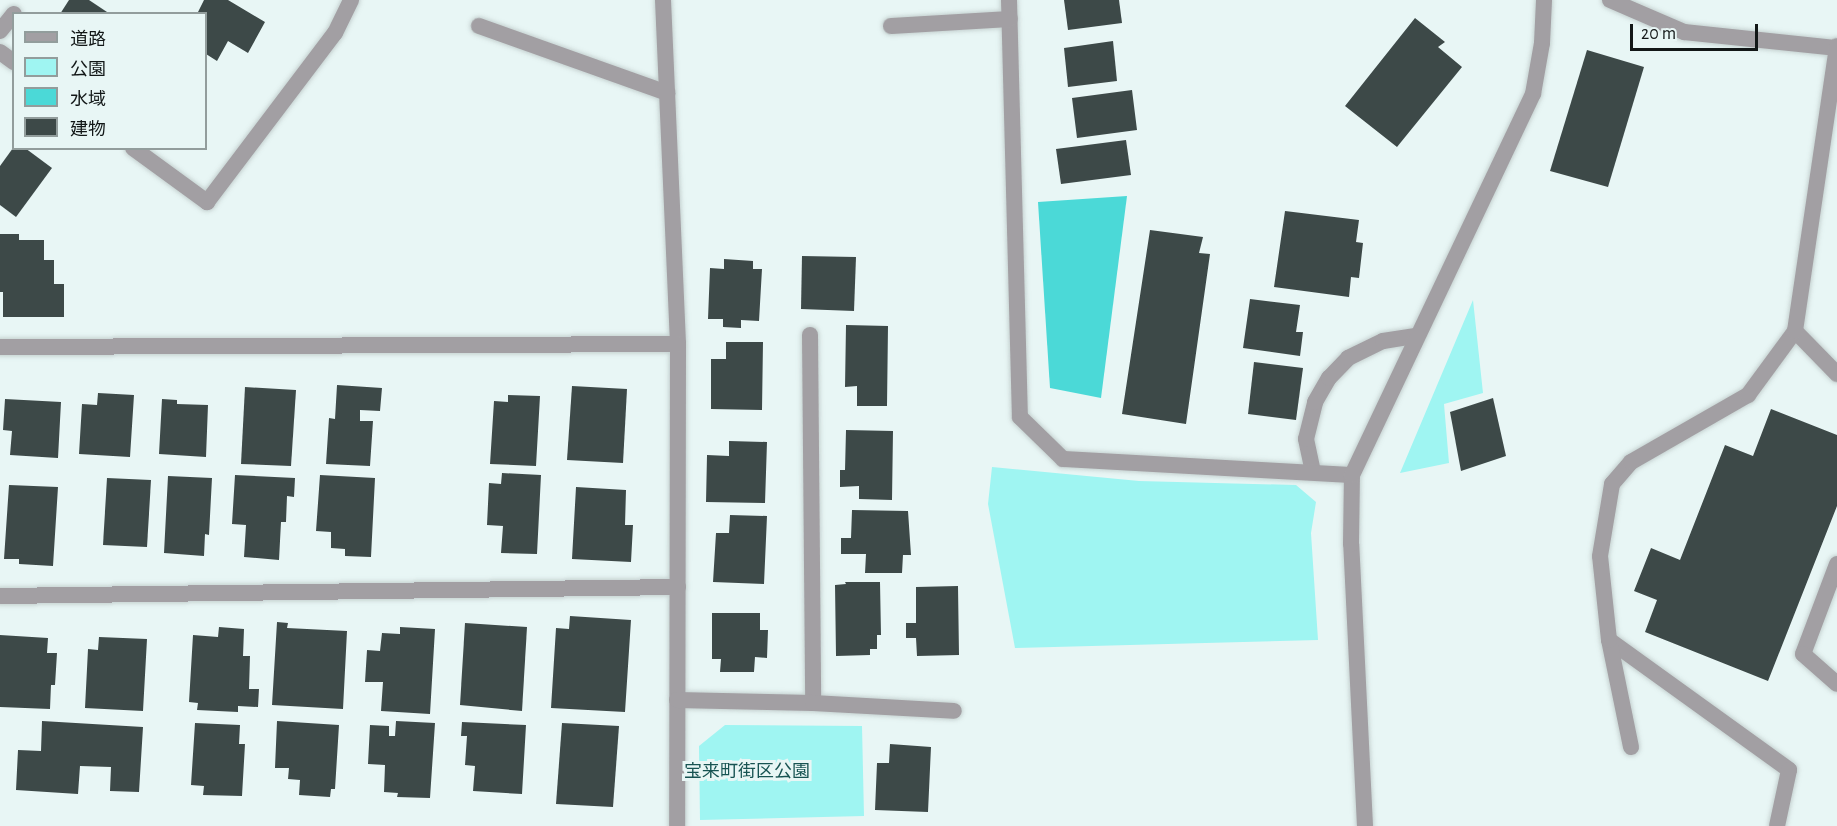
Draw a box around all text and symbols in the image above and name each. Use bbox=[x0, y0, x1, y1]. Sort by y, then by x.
legend bbox=[12, 12, 207, 150]
scale bar bbox=[1633, 12, 1760, 50]
text: 20 m bbox=[1641, 25, 1676, 43]
text: 道路 bbox=[70, 31, 106, 49]
text: 公園 bbox=[70, 61, 106, 79]
text: 水域 bbox=[70, 91, 106, 109]
text: 建物 bbox=[70, 121, 106, 139]
park label: 宝来町街区公園 bbox=[684, 761, 810, 783]

